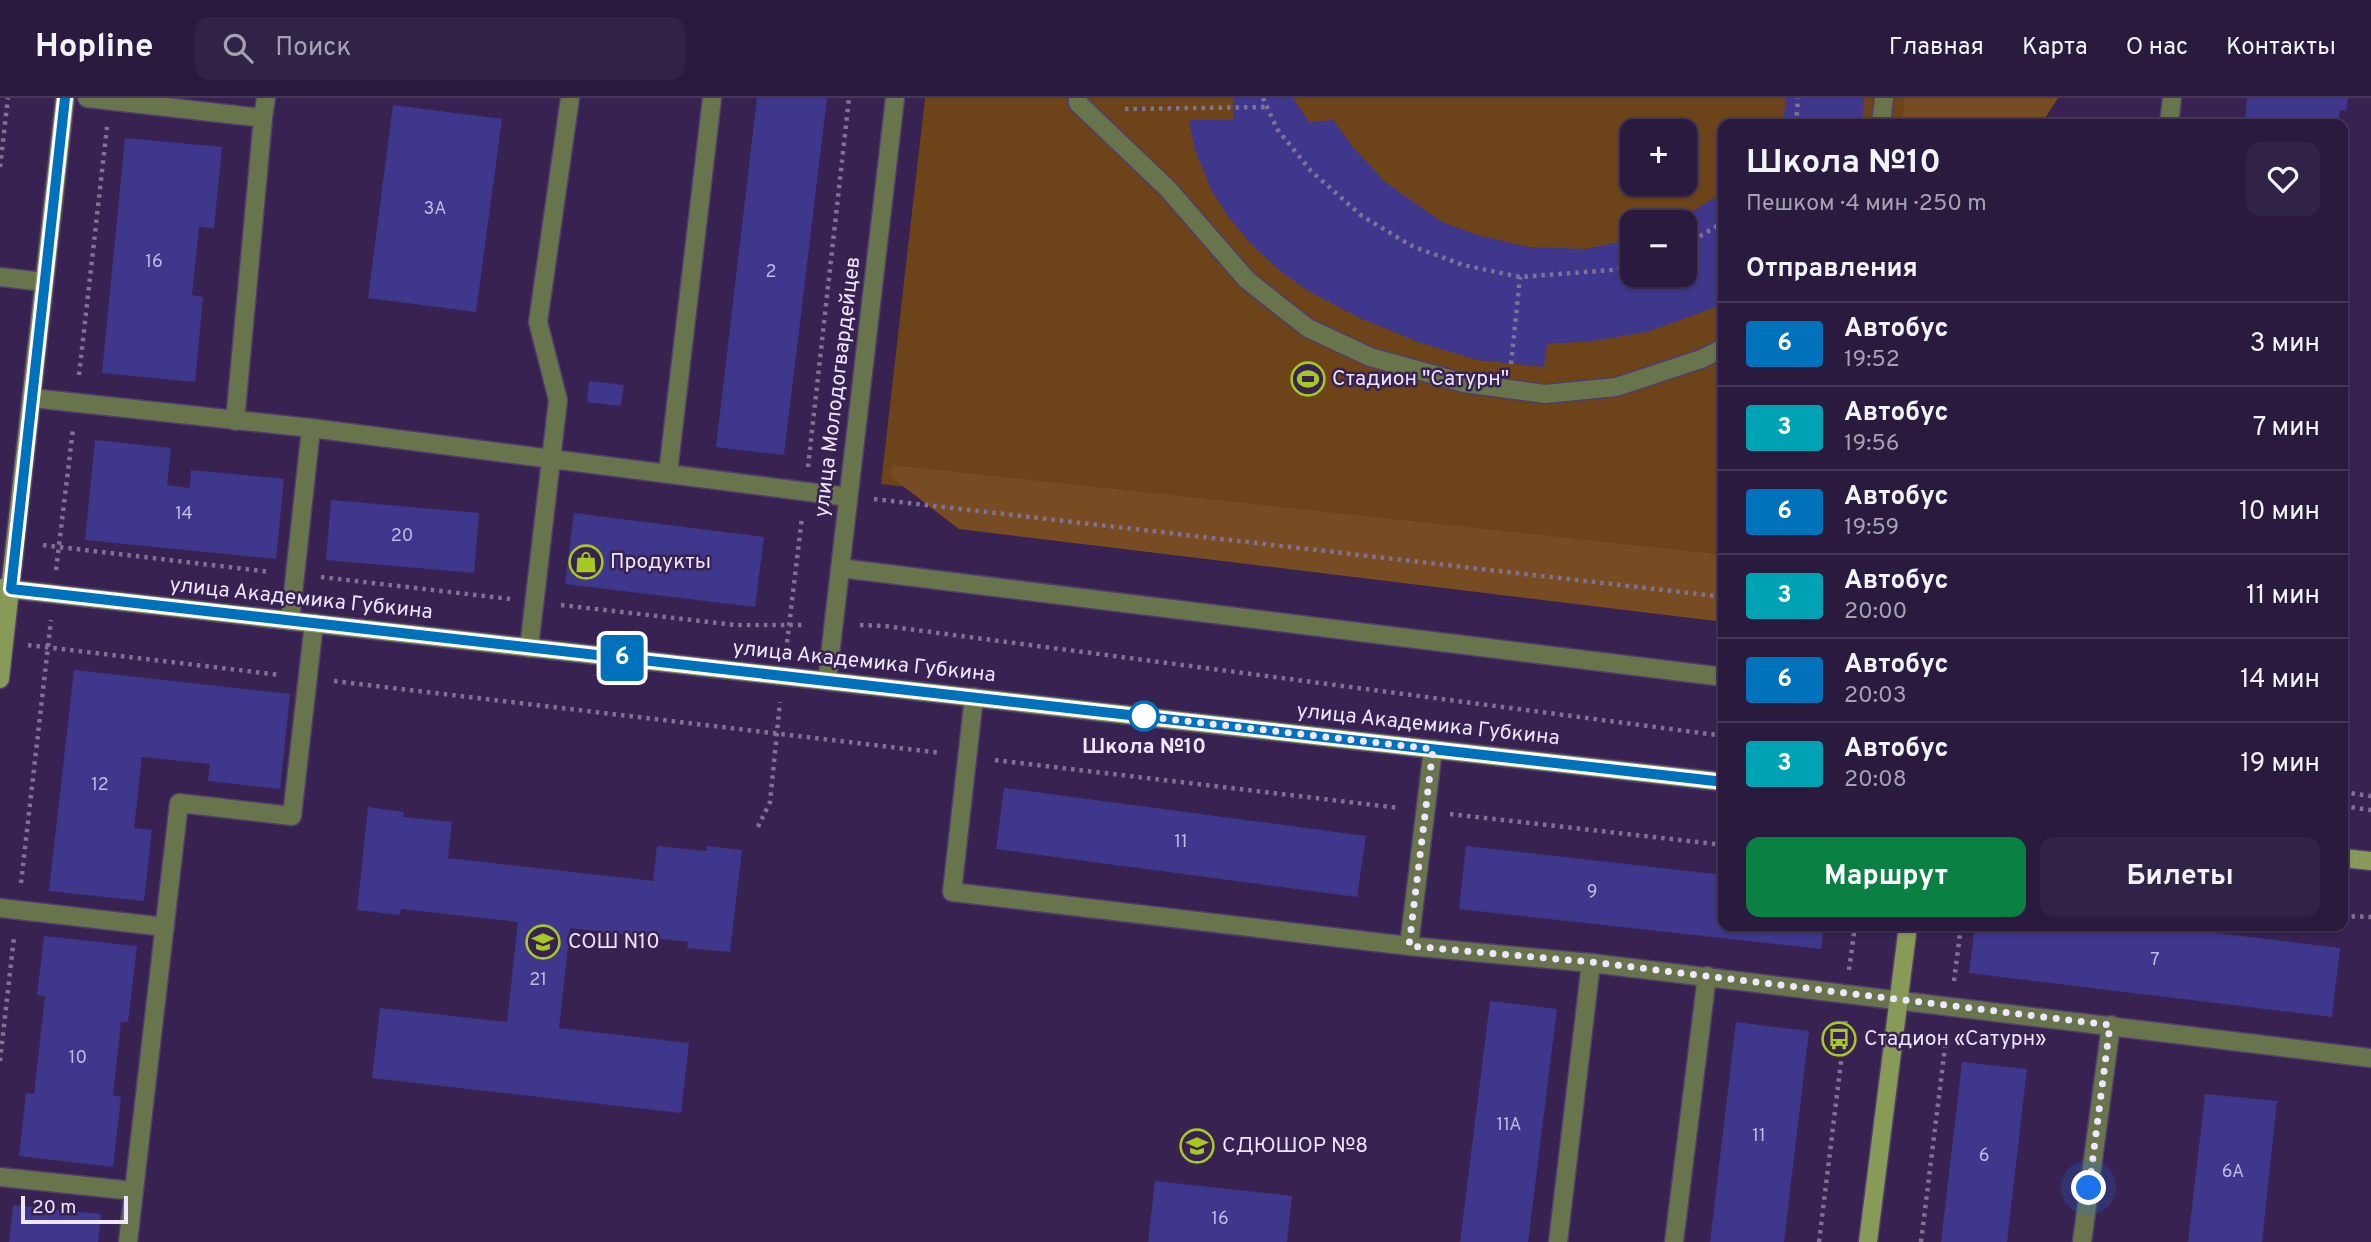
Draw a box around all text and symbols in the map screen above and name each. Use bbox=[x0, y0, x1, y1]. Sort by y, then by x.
search box bbox=[195, 17, 685, 80]
text: Hopline bbox=[35, 27, 153, 69]
icon: search bbox=[219, 29, 257, 67]
text: Поиск bbox=[275, 32, 351, 65]
text: Главная bbox=[1889, 33, 1984, 63]
text: Карта bbox=[2022, 33, 2088, 63]
text: О нас bbox=[2126, 33, 2188, 63]
text: Контакты bbox=[2226, 33, 2336, 63]
map controls bbox=[1620, 119, 1697, 287]
button: + bbox=[1620, 119, 1697, 196]
button: heart bbox=[2246, 142, 2320, 216]
text: Школа №10 bbox=[1746, 143, 1941, 185]
text: Пешком · 4 мин · 250 m bbox=[1746, 190, 1987, 219]
house number: 3А bbox=[424, 198, 446, 221]
button: − bbox=[1620, 210, 1697, 287]
house number: 16 bbox=[145, 251, 163, 274]
text: Отправления bbox=[1746, 253, 1918, 286]
street label: улица Молодогвардейцев bbox=[809, 255, 867, 519]
house number: 2 bbox=[765, 261, 777, 284]
text: Автобус bbox=[1844, 313, 1949, 346]
text: 3 мин bbox=[2250, 328, 2320, 361]
text: 6 bbox=[1777, 329, 1792, 359]
text: 19:52 bbox=[1844, 346, 1900, 375]
sports icon: Стадион "Сатурн" bbox=[1289, 360, 1327, 398]
place label: Стадион "Сатурн" bbox=[1332, 366, 1509, 393]
text: Автобус bbox=[1844, 397, 1949, 430]
text: 7 мин bbox=[2253, 412, 2320, 445]
text: 3 bbox=[1777, 413, 1792, 443]
text: 19:56 bbox=[1844, 430, 1900, 459]
text: Автобус bbox=[1844, 481, 1949, 514]
text: 10 мин bbox=[2239, 496, 2320, 529]
text: 6 bbox=[1777, 497, 1792, 527]
house number: 14 bbox=[175, 503, 193, 526]
text: 19:59 bbox=[1844, 514, 1899, 543]
house number: 20 bbox=[391, 525, 413, 548]
shop icon: Продукты bbox=[567, 543, 605, 581]
place label: Продукты bbox=[610, 549, 711, 576]
text: Автобус bbox=[1844, 565, 1949, 598]
street label: улица Академика Губкина bbox=[168, 572, 434, 626]
text: 11 мин bbox=[2246, 580, 2320, 613]
text: 3 bbox=[1777, 581, 1792, 611]
text: 20:00 bbox=[1844, 598, 1907, 627]
line badge: 6 bbox=[599, 635, 645, 681]
street label: улица Академика Губкина bbox=[731, 635, 997, 689]
text: 6 bbox=[615, 643, 629, 673]
text: Автобус bbox=[1844, 649, 1949, 682]
text: 14 мин bbox=[2240, 664, 2320, 697]
text: 6 bbox=[1777, 665, 1792, 695]
text: 20:03 bbox=[1844, 682, 1907, 711]
street label: улица Академика Губкина bbox=[1295, 698, 1561, 752]
marker: Школа №10 bbox=[1129, 701, 1159, 731]
text: Автобус bbox=[1844, 733, 1949, 766]
place label: Школа №10 bbox=[1082, 734, 1206, 761]
text: 19 мин bbox=[2240, 748, 2320, 781]
text: 3 bbox=[1777, 749, 1792, 779]
text: 20:08 bbox=[1844, 766, 1907, 795]
house number: 12 bbox=[91, 774, 109, 797]
house number: 11 bbox=[1174, 831, 1188, 854]
button: Маршрут bbox=[1746, 837, 2026, 917]
button: Билеты bbox=[2040, 837, 2320, 917]
house number: 9 bbox=[1587, 881, 1597, 904]
school or university icon: СОШ N10 bbox=[524, 923, 562, 961]
place label: СОШ N10 bbox=[568, 929, 660, 956]
house number: 7 bbox=[2150, 949, 2160, 972]
house number: 21 bbox=[529, 969, 547, 992]
bus stop icon: Стадион «Сатурн» bbox=[1820, 1020, 1858, 1058]
place label: Стадион «Сатурн» bbox=[1864, 1026, 2047, 1053]
house number: 10 bbox=[69, 1047, 87, 1070]
house number: 11А bbox=[1496, 1114, 1522, 1137]
house number: 11 bbox=[1752, 1125, 1766, 1148]
school or university icon: СДЮШОР №8 bbox=[1178, 1127, 1216, 1165]
place label: СДЮШОР №8 bbox=[1222, 1133, 1368, 1160]
house number: 6 bbox=[1979, 1145, 1989, 1168]
house number: 6А bbox=[2222, 1161, 2244, 1184]
your location bbox=[2071, 1170, 2106, 1205]
scale bar bbox=[21, 1193, 128, 1225]
text: 20 m bbox=[32, 1196, 76, 1220]
house number: 16 bbox=[1211, 1208, 1229, 1231]

